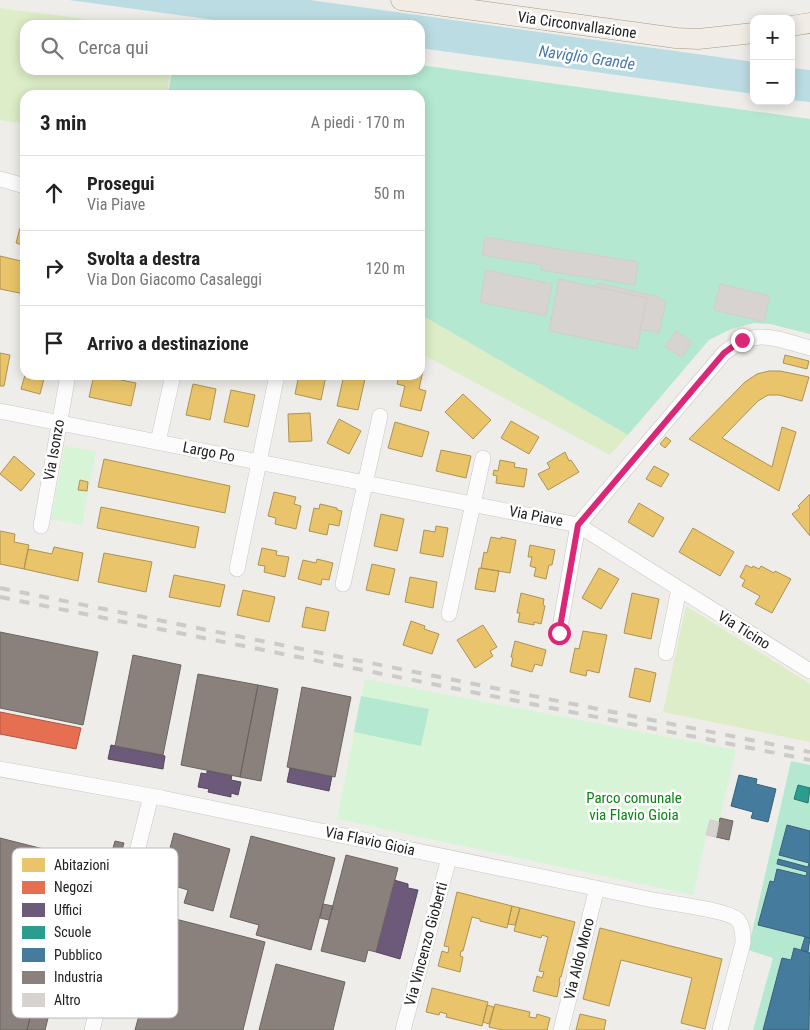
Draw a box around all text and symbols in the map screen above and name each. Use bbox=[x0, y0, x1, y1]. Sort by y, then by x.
street label: Via Circonvallazione bbox=[516, 8, 638, 42]
map controls bbox=[750, 15, 795, 105]
button: + bbox=[750, 15, 795, 60]
search box bbox=[20, 20, 425, 75]
icon: search bbox=[38, 34, 66, 62]
text: Cerca qui bbox=[78, 36, 149, 59]
water label: Naviglio Grande bbox=[538, 41, 636, 74]
button: − bbox=[750, 60, 795, 105]
text: 3 min bbox=[40, 111, 87, 135]
text: A piedi · 170 m bbox=[311, 113, 405, 132]
text: Prosegui bbox=[87, 172, 155, 195]
icon: ahead bbox=[40, 179, 68, 207]
text: 50 m bbox=[373, 184, 405, 203]
text: Via Piave bbox=[87, 195, 145, 214]
text: Svolta a destra bbox=[87, 247, 200, 270]
icon: right bbox=[40, 254, 68, 282]
text: 120 m bbox=[366, 259, 405, 278]
text: Via Don Giacomo Casaleggi bbox=[87, 270, 262, 289]
icon: arrive bbox=[40, 329, 68, 357]
route end bbox=[731, 329, 754, 352]
text: Arrivo a destinazione bbox=[87, 332, 249, 355]
street label: Via Isonzo bbox=[40, 418, 68, 482]
street label: Largo Po bbox=[181, 438, 237, 466]
street label: Via Piave bbox=[507, 502, 565, 530]
street label: Via Ticino bbox=[714, 607, 774, 653]
route start bbox=[548, 622, 571, 645]
park label: Parco comunale via Flavio Gioia bbox=[586, 789, 682, 824]
street label: Via Flavio Gioia bbox=[323, 823, 417, 859]
legend bbox=[12, 848, 178, 1018]
text: Abitazioni bbox=[54, 857, 109, 873]
text: Negozi bbox=[54, 879, 92, 895]
street label: Via Vincenzo Gioberti bbox=[401, 880, 451, 1008]
text: Uffici bbox=[54, 902, 82, 918]
street label: Via Aldo Moro bbox=[560, 916, 598, 1002]
text: Scuole bbox=[54, 924, 92, 940]
text: Pubblico bbox=[54, 947, 102, 963]
text: Industria bbox=[54, 969, 103, 985]
text: Altro bbox=[54, 992, 81, 1008]

